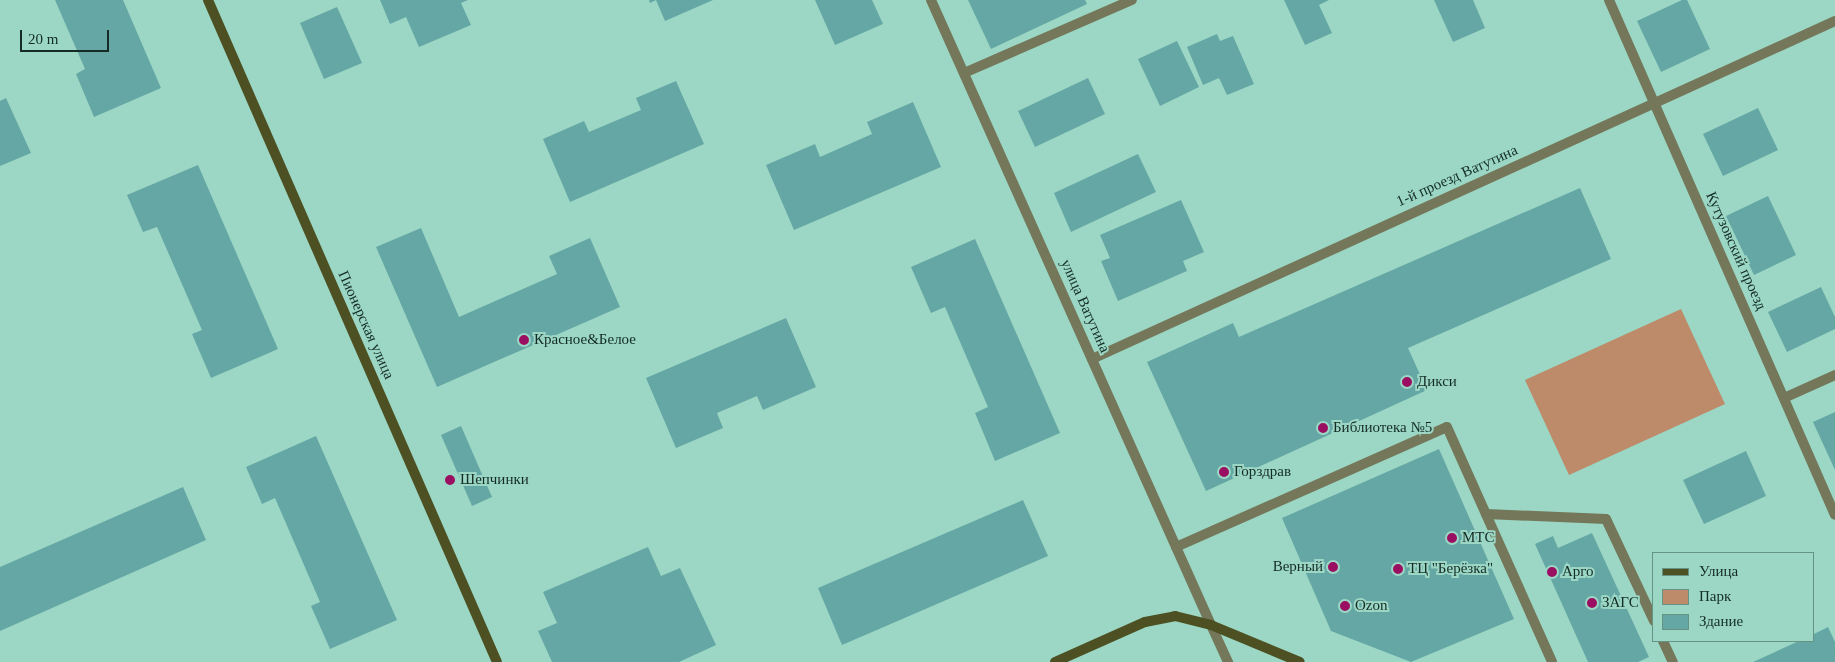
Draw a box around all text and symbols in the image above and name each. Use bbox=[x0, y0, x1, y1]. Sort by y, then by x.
scale bar bbox=[22, 20, 111, 52]
text: 20 m bbox=[28, 31, 58, 47]
street label: 1-й проезд Ватутина bbox=[1394, 141, 1520, 211]
street label: Кутузовский проезд bbox=[1702, 189, 1770, 313]
street label: улица Ватутина bbox=[1056, 257, 1114, 355]
street label: Пионерская улица bbox=[334, 268, 398, 382]
place label: Красное&Белое bbox=[534, 331, 636, 349]
marker: Красное&Белое bbox=[518, 334, 530, 346]
place label: Дикси bbox=[1417, 373, 1457, 391]
marker: Дикси bbox=[1401, 376, 1413, 388]
place label: Библиотека №5 bbox=[1333, 419, 1432, 437]
marker: Библиотека №5 bbox=[1317, 422, 1329, 434]
place label: Горздрав bbox=[1234, 463, 1291, 481]
marker: Горздрав bbox=[1218, 466, 1230, 478]
place label: Шепчинки bbox=[460, 471, 529, 489]
marker: Шепчинки bbox=[444, 474, 456, 486]
place label: МТС bbox=[1462, 529, 1495, 547]
marker: МТС bbox=[1446, 532, 1458, 544]
legend bbox=[1652, 552, 1815, 642]
place label: Верный bbox=[1273, 558, 1323, 576]
place label: ТЦ "Берёзка" bbox=[1408, 560, 1493, 578]
marker: Верный bbox=[1327, 561, 1339, 573]
marker: ТЦ "Берёзка" bbox=[1392, 563, 1404, 575]
place label: Арго bbox=[1562, 563, 1594, 581]
text: Улица bbox=[1699, 563, 1738, 579]
marker: Арго bbox=[1546, 566, 1558, 578]
text: Парк bbox=[1699, 588, 1731, 604]
place label: ЗАГС bbox=[1602, 594, 1639, 612]
place label: Ozon bbox=[1355, 597, 1387, 615]
marker: ЗАГС bbox=[1586, 597, 1598, 609]
marker: Ozon bbox=[1339, 600, 1351, 612]
text: Здание bbox=[1699, 613, 1743, 629]

